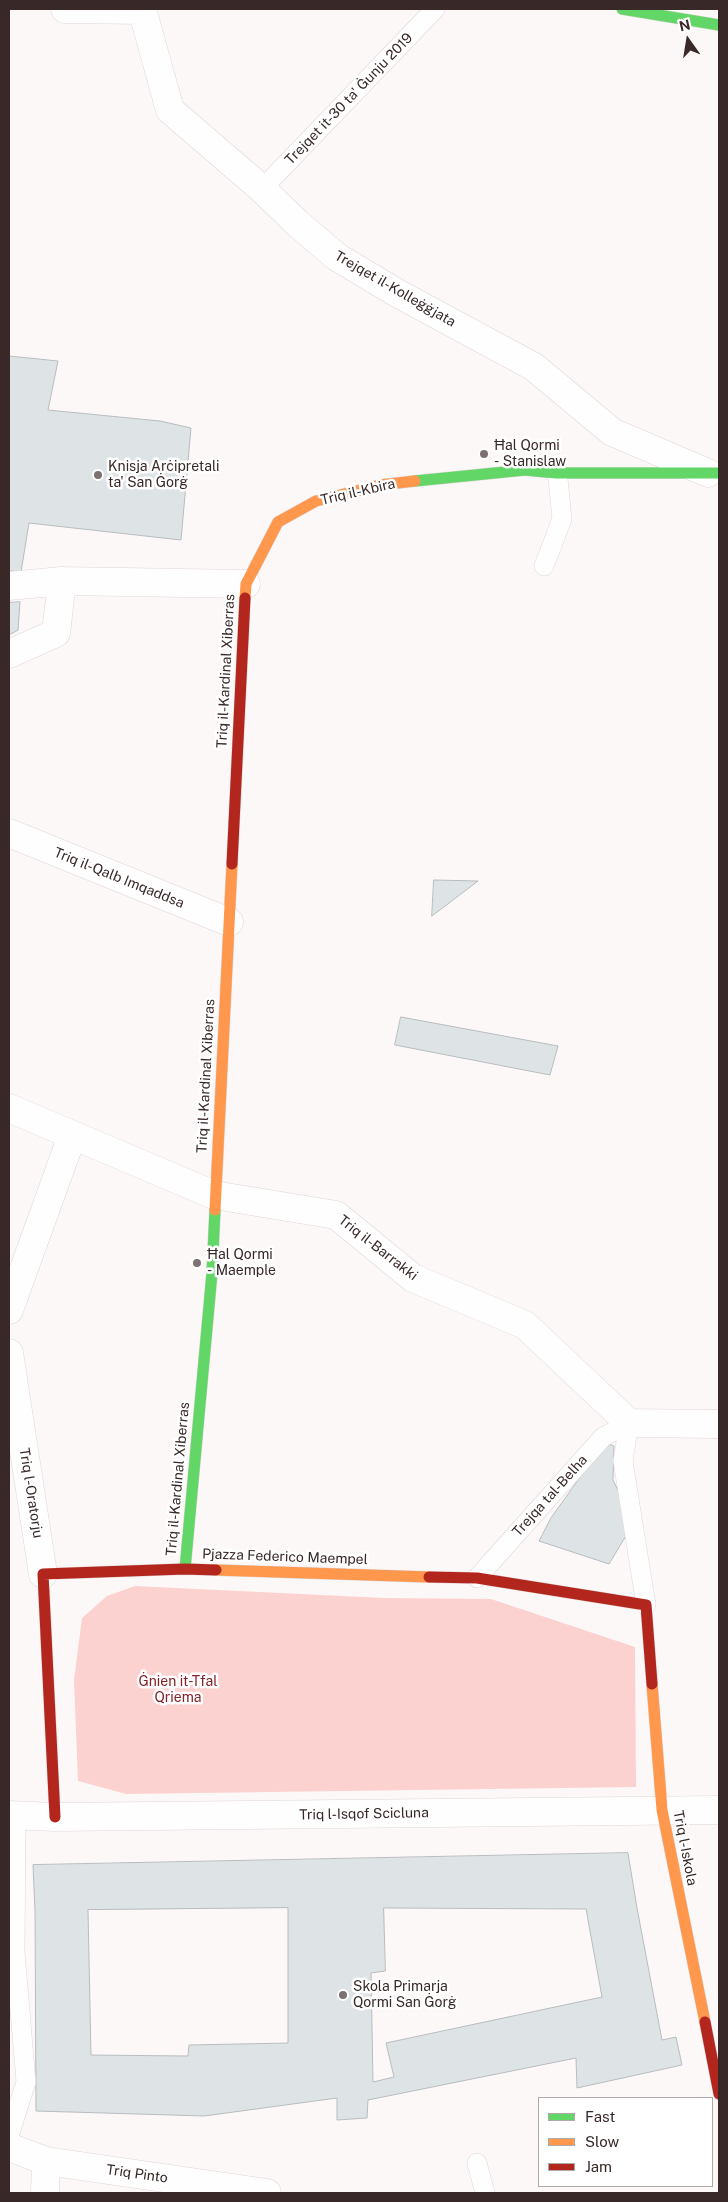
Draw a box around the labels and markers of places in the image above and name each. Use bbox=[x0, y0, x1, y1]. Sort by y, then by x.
place label: Ħal Qormi - Stanislaw bbox=[494, 438, 566, 471]
marker: Ħal Qormi - Stanislaw bbox=[478, 448, 490, 460]
place label: Knisja Arċipretali ta' San Ġorġ bbox=[108, 459, 220, 492]
marker: Knisja Arċipretali ta' San Ġorġ bbox=[92, 469, 104, 481]
place label: Ħal Qormi - Maemple bbox=[207, 1247, 276, 1280]
marker: Ħal Qormi - Maemple bbox=[191, 1257, 203, 1269]
place label: Skola Primarja Qormi San Ġorġ bbox=[353, 1979, 456, 2011]
marker: Skola Primarja Qormi San Ġorġ bbox=[337, 1989, 349, 2001]

